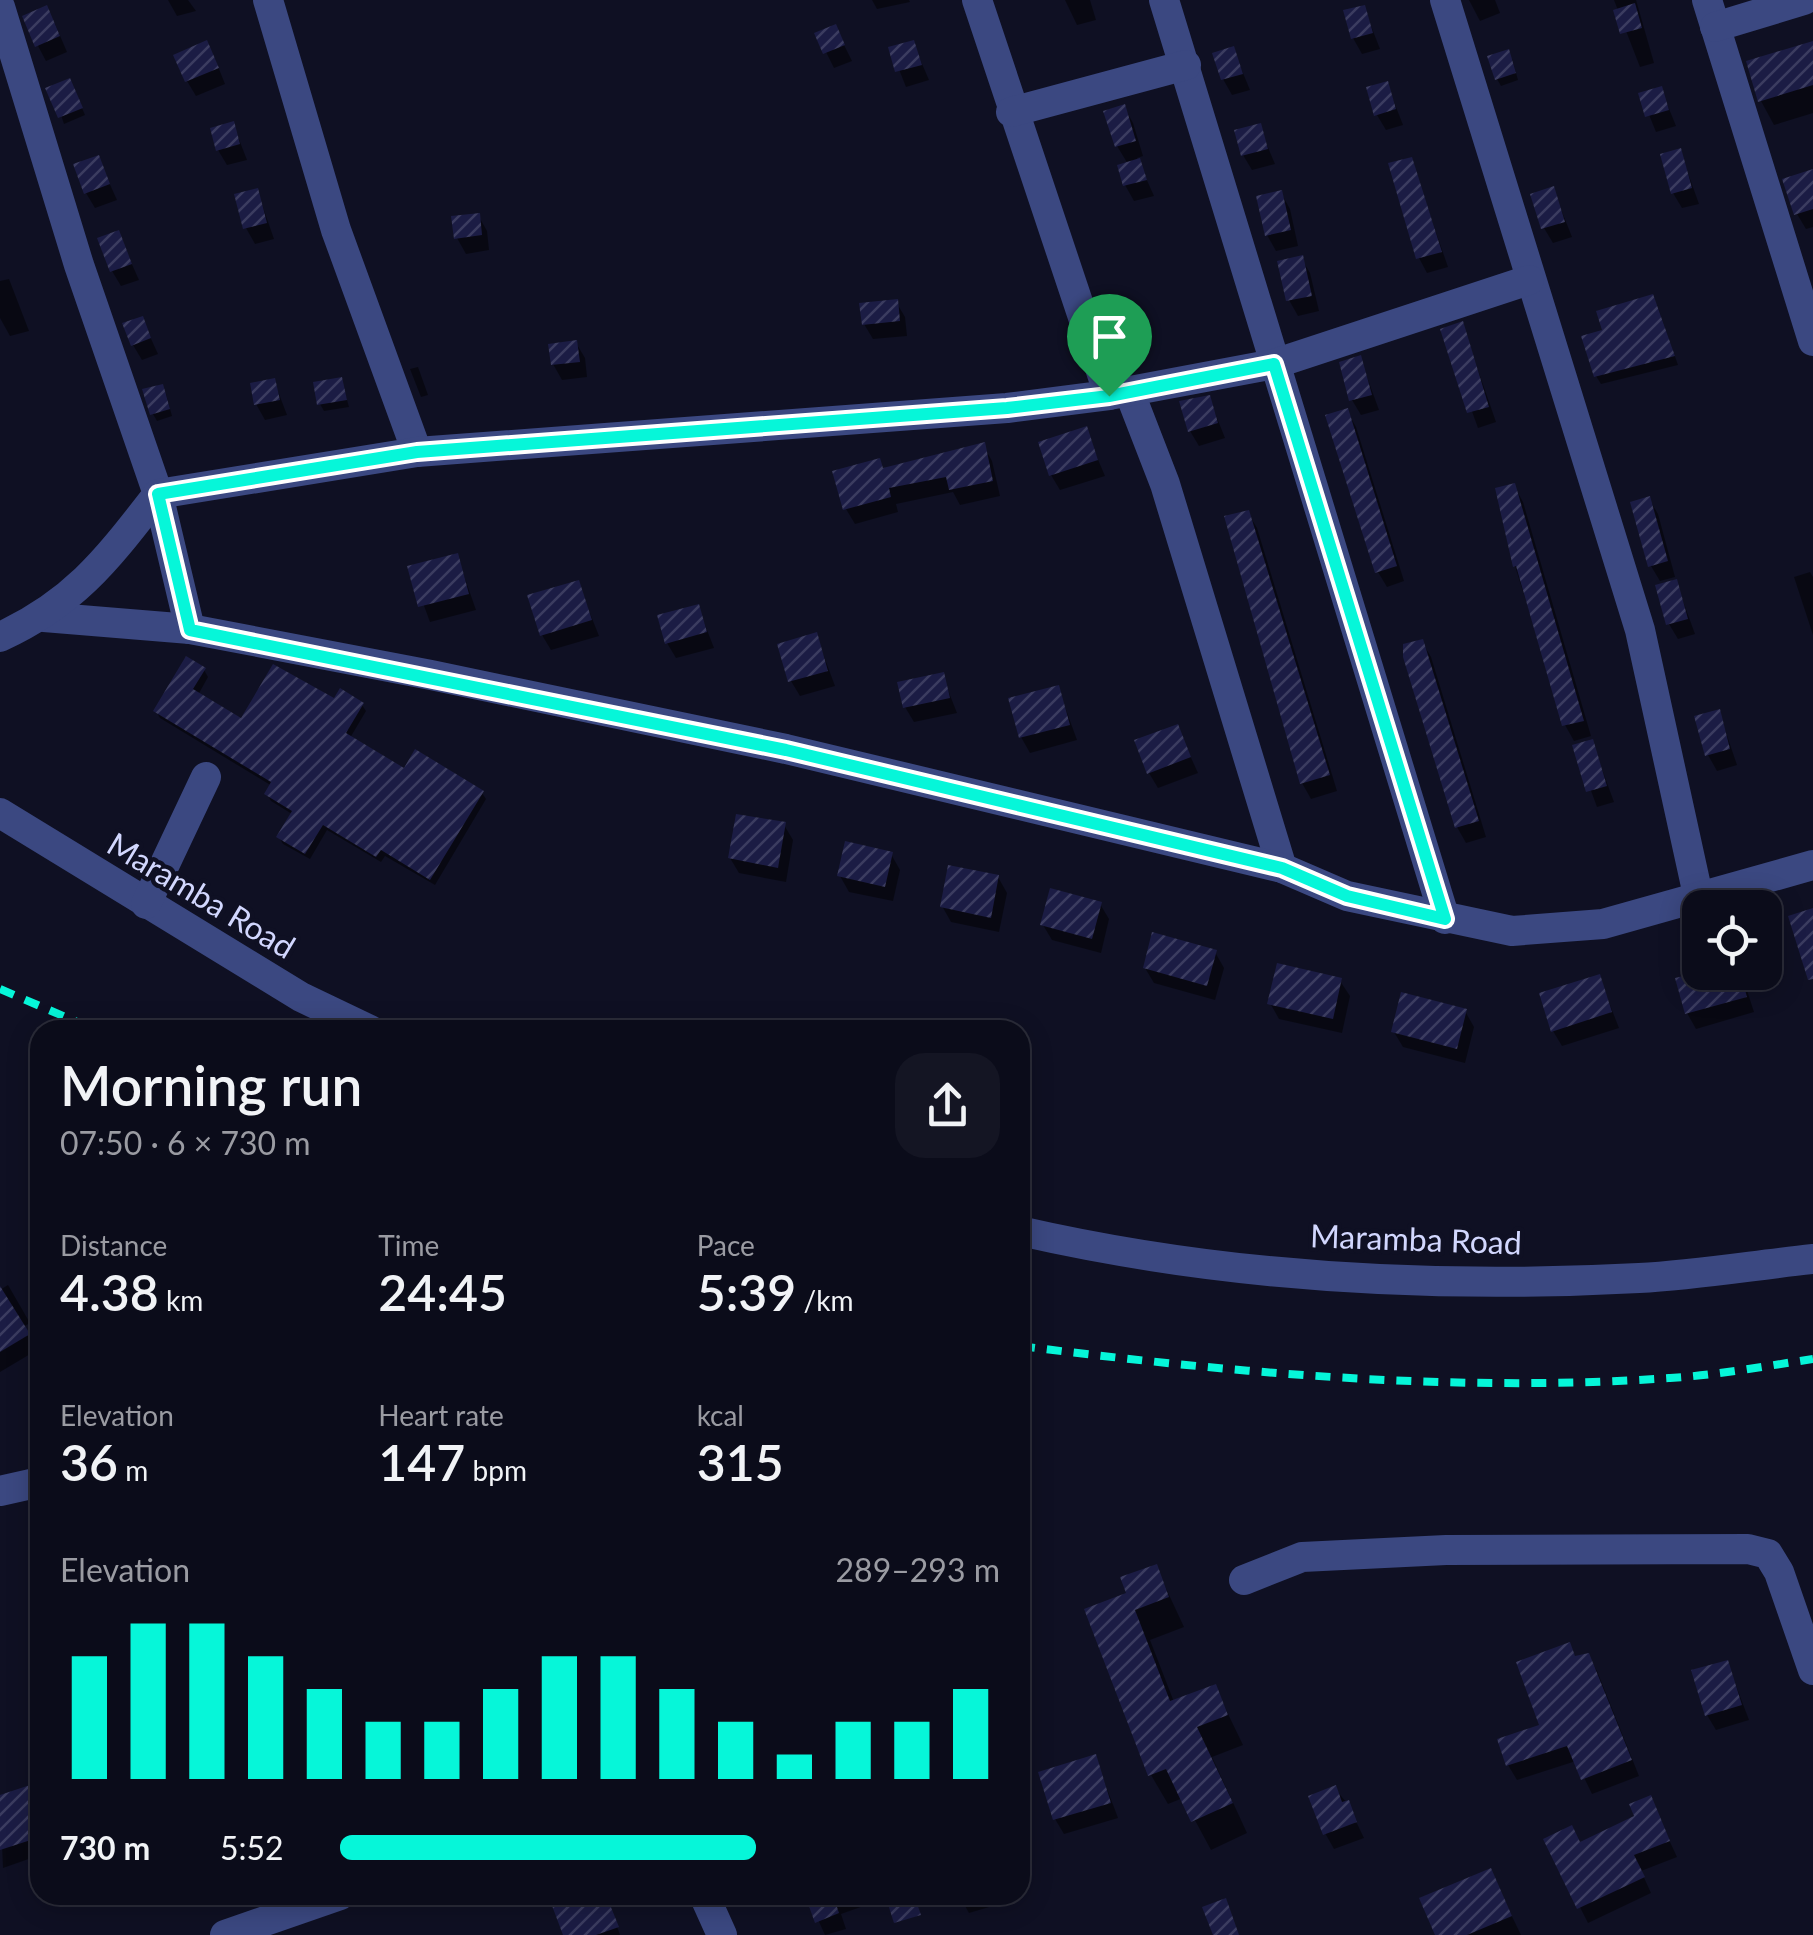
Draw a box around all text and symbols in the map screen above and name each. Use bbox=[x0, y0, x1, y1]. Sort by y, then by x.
pin bbox=[1067, 294, 1152, 397]
icon: arrive bbox=[1082, 309, 1137, 364]
street label: Maramba Road bbox=[101, 823, 303, 966]
map controls bbox=[1682, 890, 1782, 990]
button: locate bbox=[1682, 890, 1782, 990]
text: Morning run bbox=[60, 1052, 362, 1118]
button: share bbox=[895, 1053, 1000, 1158]
text: 07:50 · 6 × 730 m bbox=[60, 1123, 311, 1162]
street label: Maramba Road bbox=[1310, 1215, 1523, 1262]
text: Distance bbox=[60, 1228, 167, 1262]
text: Time bbox=[378, 1228, 439, 1262]
text: Pace bbox=[697, 1228, 755, 1262]
text: 4.38 bbox=[60, 1262, 159, 1322]
text: 24:45 bbox=[378, 1262, 507, 1322]
text: 5:39 bbox=[697, 1262, 796, 1322]
text: km bbox=[159, 1283, 203, 1317]
text: /km bbox=[796, 1283, 853, 1317]
text: Elevation bbox=[60, 1398, 174, 1432]
text: Heart rate bbox=[378, 1398, 504, 1432]
text: kcal bbox=[697, 1398, 744, 1432]
text: 36 bbox=[60, 1432, 118, 1492]
text: 147 bbox=[378, 1432, 465, 1492]
text: 315 bbox=[697, 1432, 784, 1492]
text: m bbox=[118, 1453, 148, 1487]
text: bpm bbox=[465, 1453, 527, 1487]
text: Elevation bbox=[60, 1550, 190, 1589]
text: 289–293 m bbox=[836, 1550, 1000, 1589]
text: 730 m bbox=[60, 1828, 150, 1867]
text: 5:52 bbox=[220, 1828, 284, 1867]

